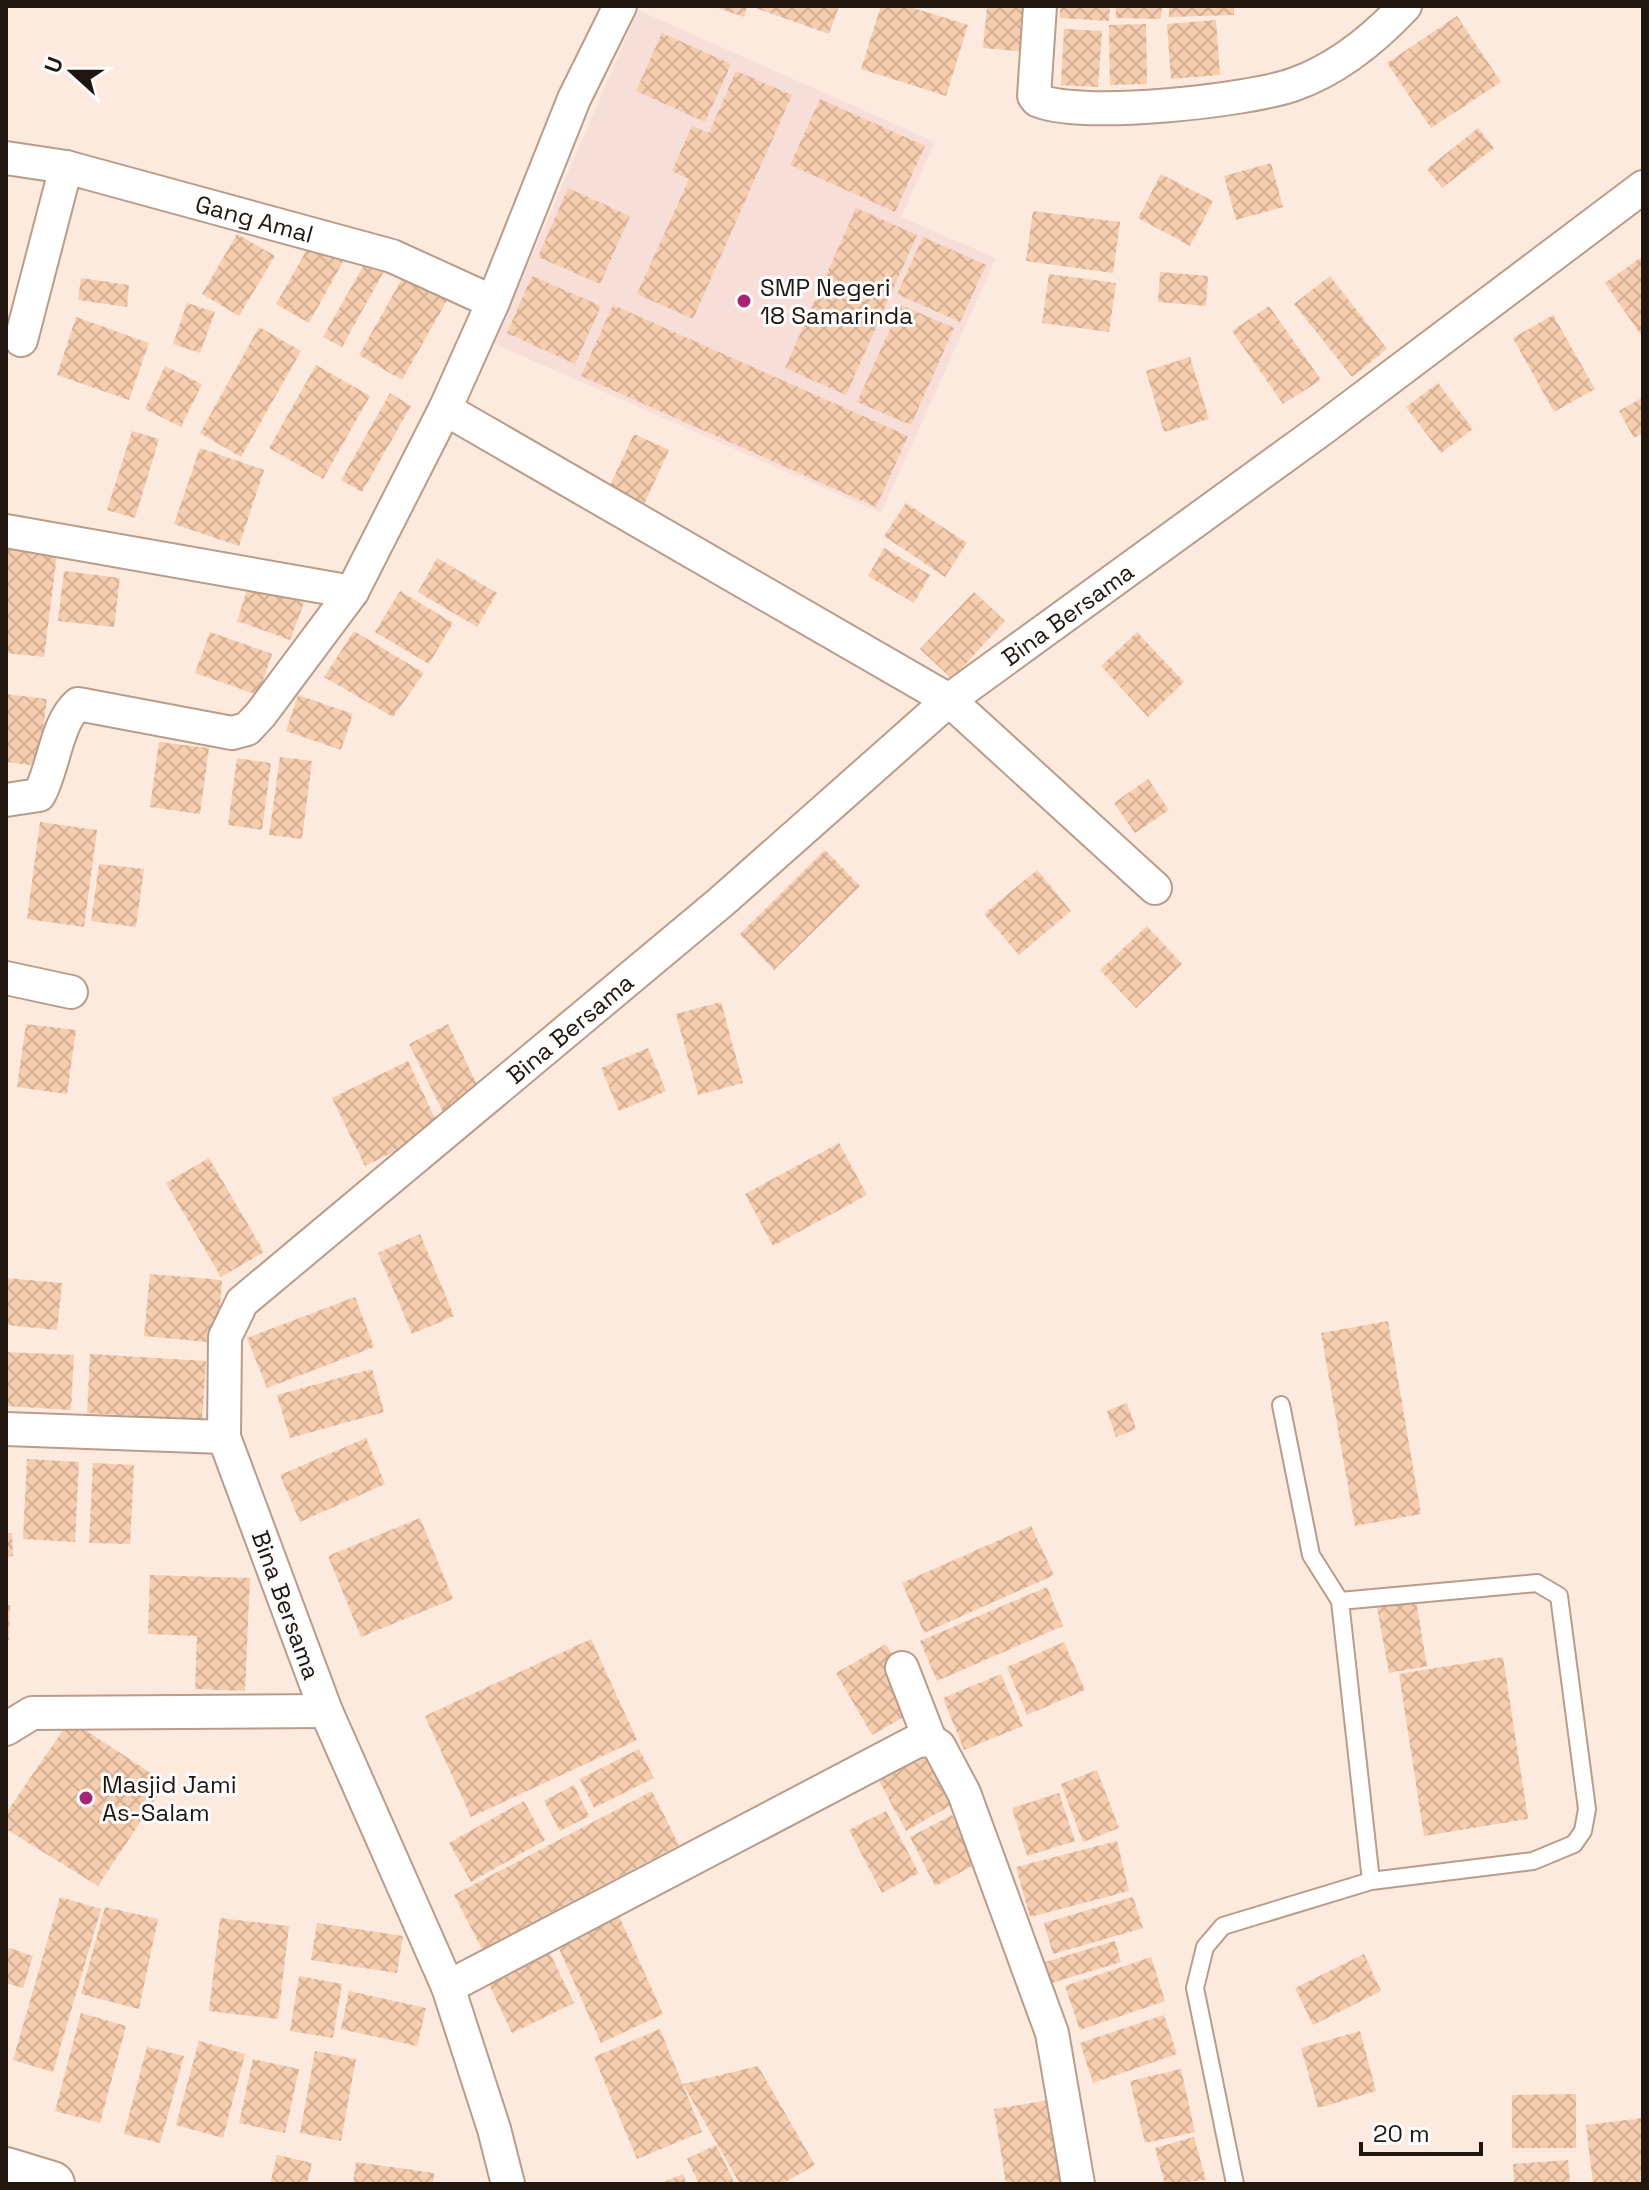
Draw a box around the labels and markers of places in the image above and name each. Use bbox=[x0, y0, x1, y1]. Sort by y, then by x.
place label: SMP Negeri 18 Samarinda bbox=[760, 272, 913, 331]
marker: SMP Negeri 18 Samarinda bbox=[735, 292, 753, 310]
place label: Masjid Jami As-Salam bbox=[102, 1769, 237, 1828]
marker: Masjid Jami As-Salam bbox=[77, 1789, 95, 1807]

